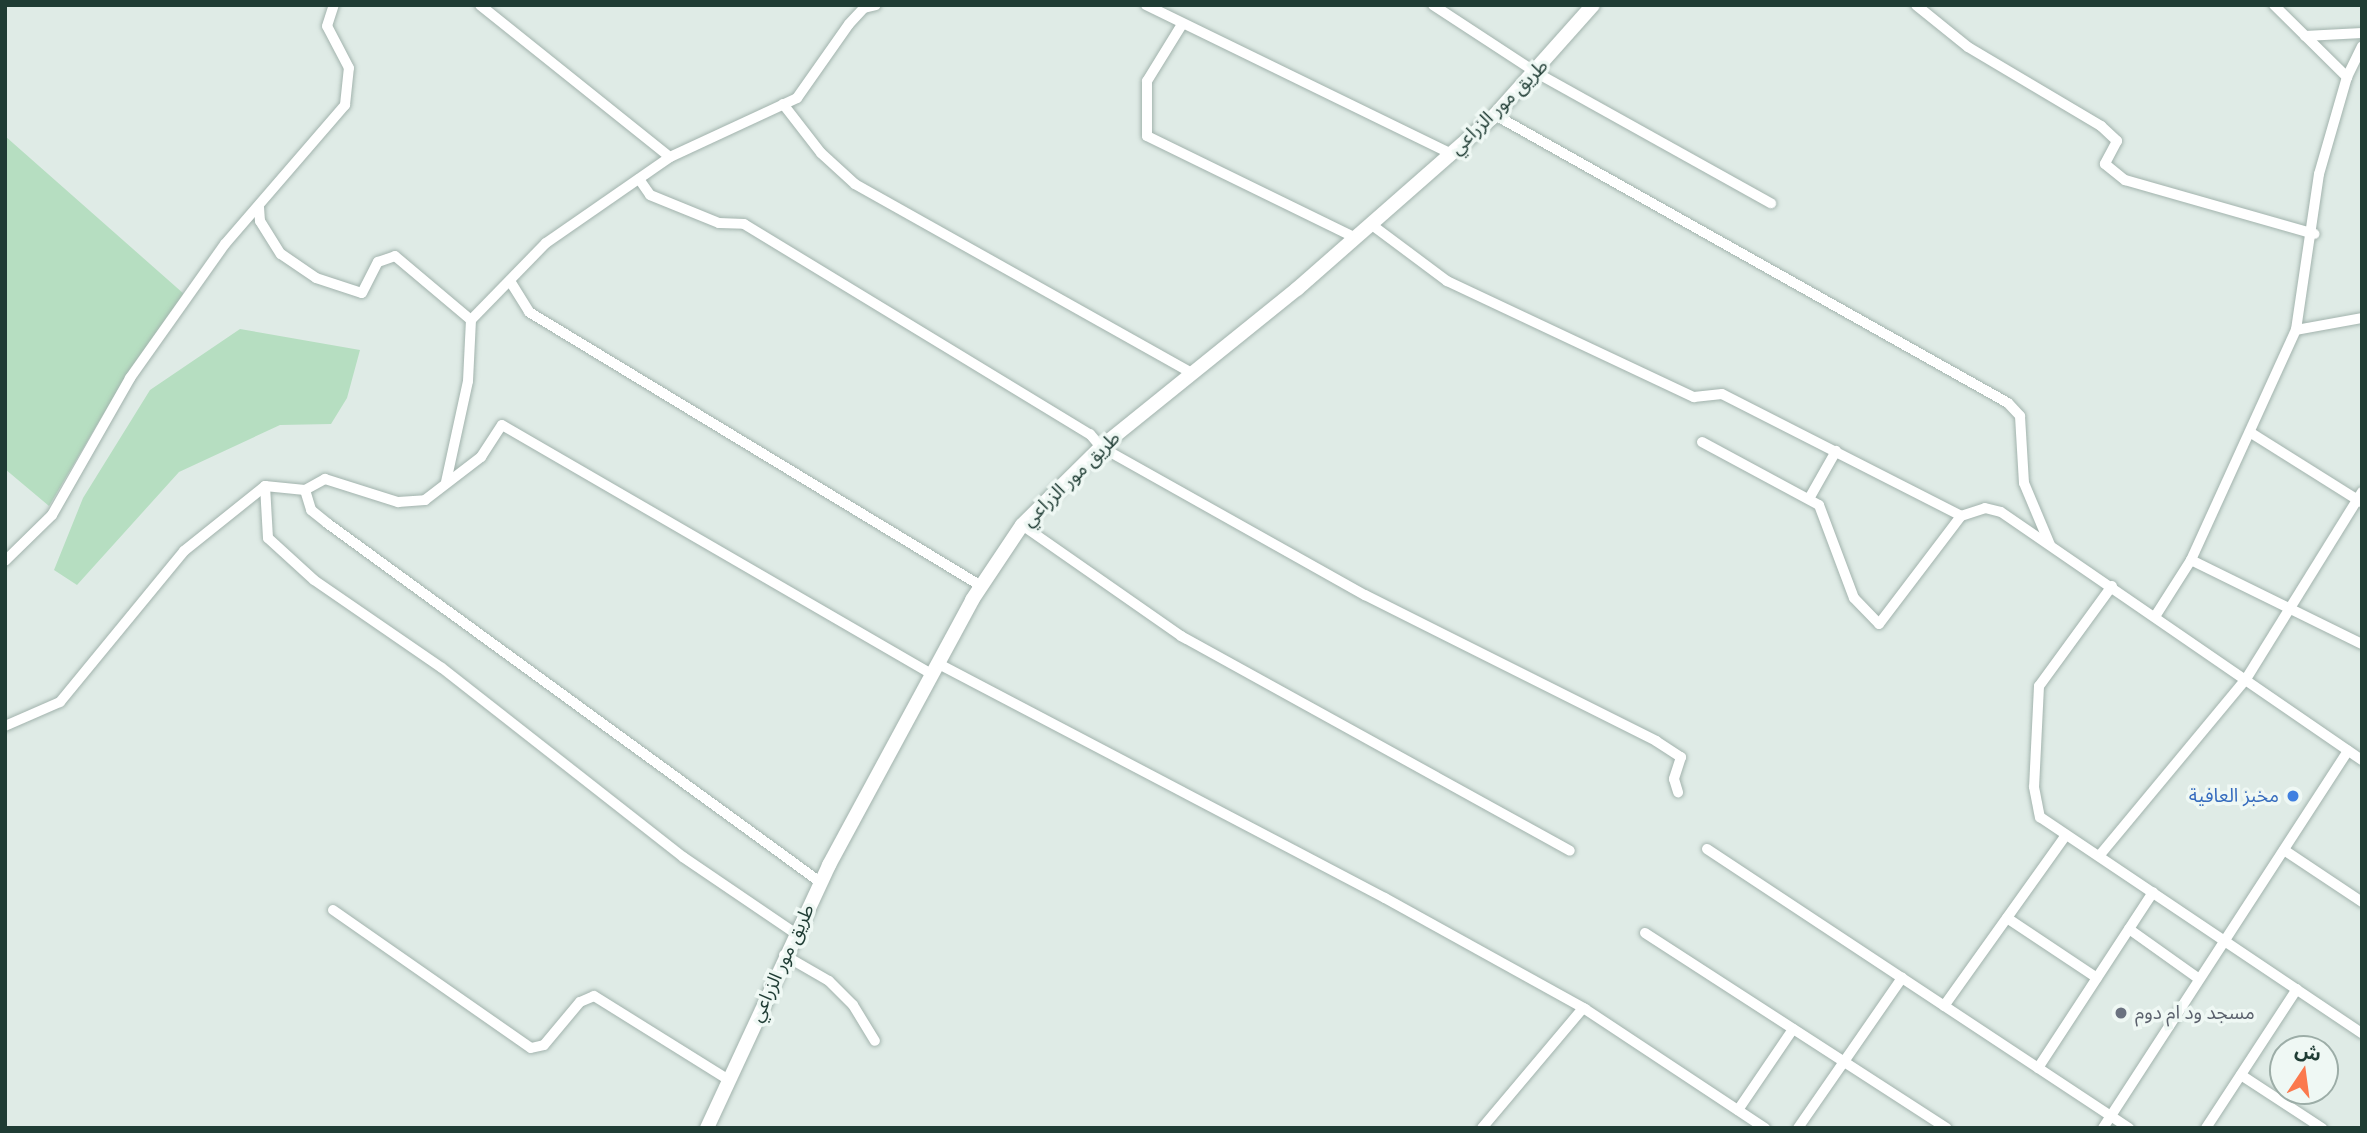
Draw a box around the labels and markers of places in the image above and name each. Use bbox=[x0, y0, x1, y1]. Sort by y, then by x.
place label: مخبز العافية bbox=[2189, 785, 2279, 807]
marker: مخبز العافية bbox=[2285, 788, 2301, 804]
place label: مسجد ود ام دوم bbox=[2135, 1002, 2255, 1024]
marker: مسجد ود ام دوم bbox=[2113, 1005, 2129, 1021]

